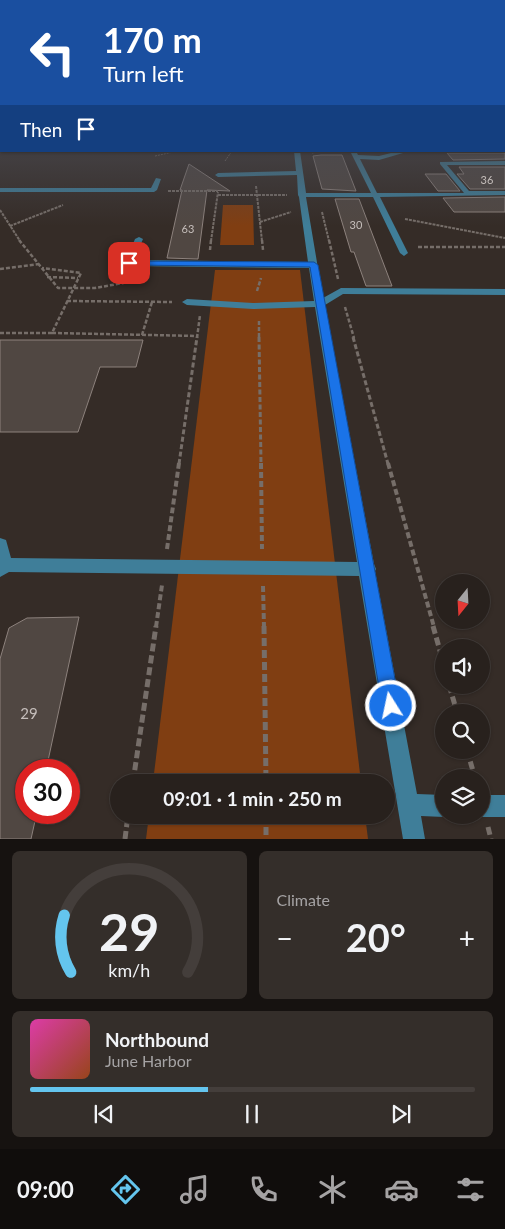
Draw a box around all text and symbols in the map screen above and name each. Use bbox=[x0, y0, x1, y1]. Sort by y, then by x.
text: 170 m bbox=[103, 18, 202, 60]
icon: left bbox=[20, 20, 85, 85]
text: Turn left bbox=[103, 60, 184, 87]
icon: arrive bbox=[72, 115, 100, 143]
text: Then bbox=[20, 118, 62, 141]
house number: 36 bbox=[481, 173, 493, 186]
house number: 30 bbox=[350, 218, 363, 231]
house number: 63 bbox=[182, 222, 194, 235]
pin bbox=[108, 242, 150, 284]
icon: arrive bbox=[115, 249, 143, 277]
north arrow bbox=[435, 574, 490, 629]
map controls bbox=[435, 574, 490, 824]
button: sound bbox=[435, 639, 490, 694]
position arrow bbox=[364, 679, 416, 731]
house number: 29 bbox=[20, 704, 38, 722]
button: search bbox=[435, 704, 490, 759]
speed limit sign: 30 bbox=[15, 759, 80, 824]
button: layers bbox=[435, 769, 490, 824]
text: 09:01 · 1 min · 250 m bbox=[163, 787, 342, 810]
text: Climate bbox=[277, 890, 330, 909]
text: 29 bbox=[99, 900, 159, 962]
text: 20° bbox=[346, 914, 406, 960]
text: − bbox=[277, 921, 293, 955]
text: + bbox=[459, 921, 475, 955]
text: km/h bbox=[108, 959, 150, 981]
text: Northbound bbox=[105, 1028, 209, 1051]
text: June Harbor bbox=[105, 1051, 192, 1070]
icon: previous bbox=[90, 1100, 118, 1128]
icon: pause bbox=[238, 1100, 266, 1128]
icon: next bbox=[387, 1100, 415, 1128]
icon: directions bbox=[108, 1172, 143, 1207]
icon: music bbox=[177, 1172, 212, 1207]
icon: phone bbox=[246, 1172, 281, 1207]
icon: climate bbox=[315, 1172, 350, 1207]
icon: car bbox=[384, 1172, 419, 1207]
icon: filters bbox=[453, 1172, 488, 1207]
text: 09:00 bbox=[17, 1176, 74, 1203]

